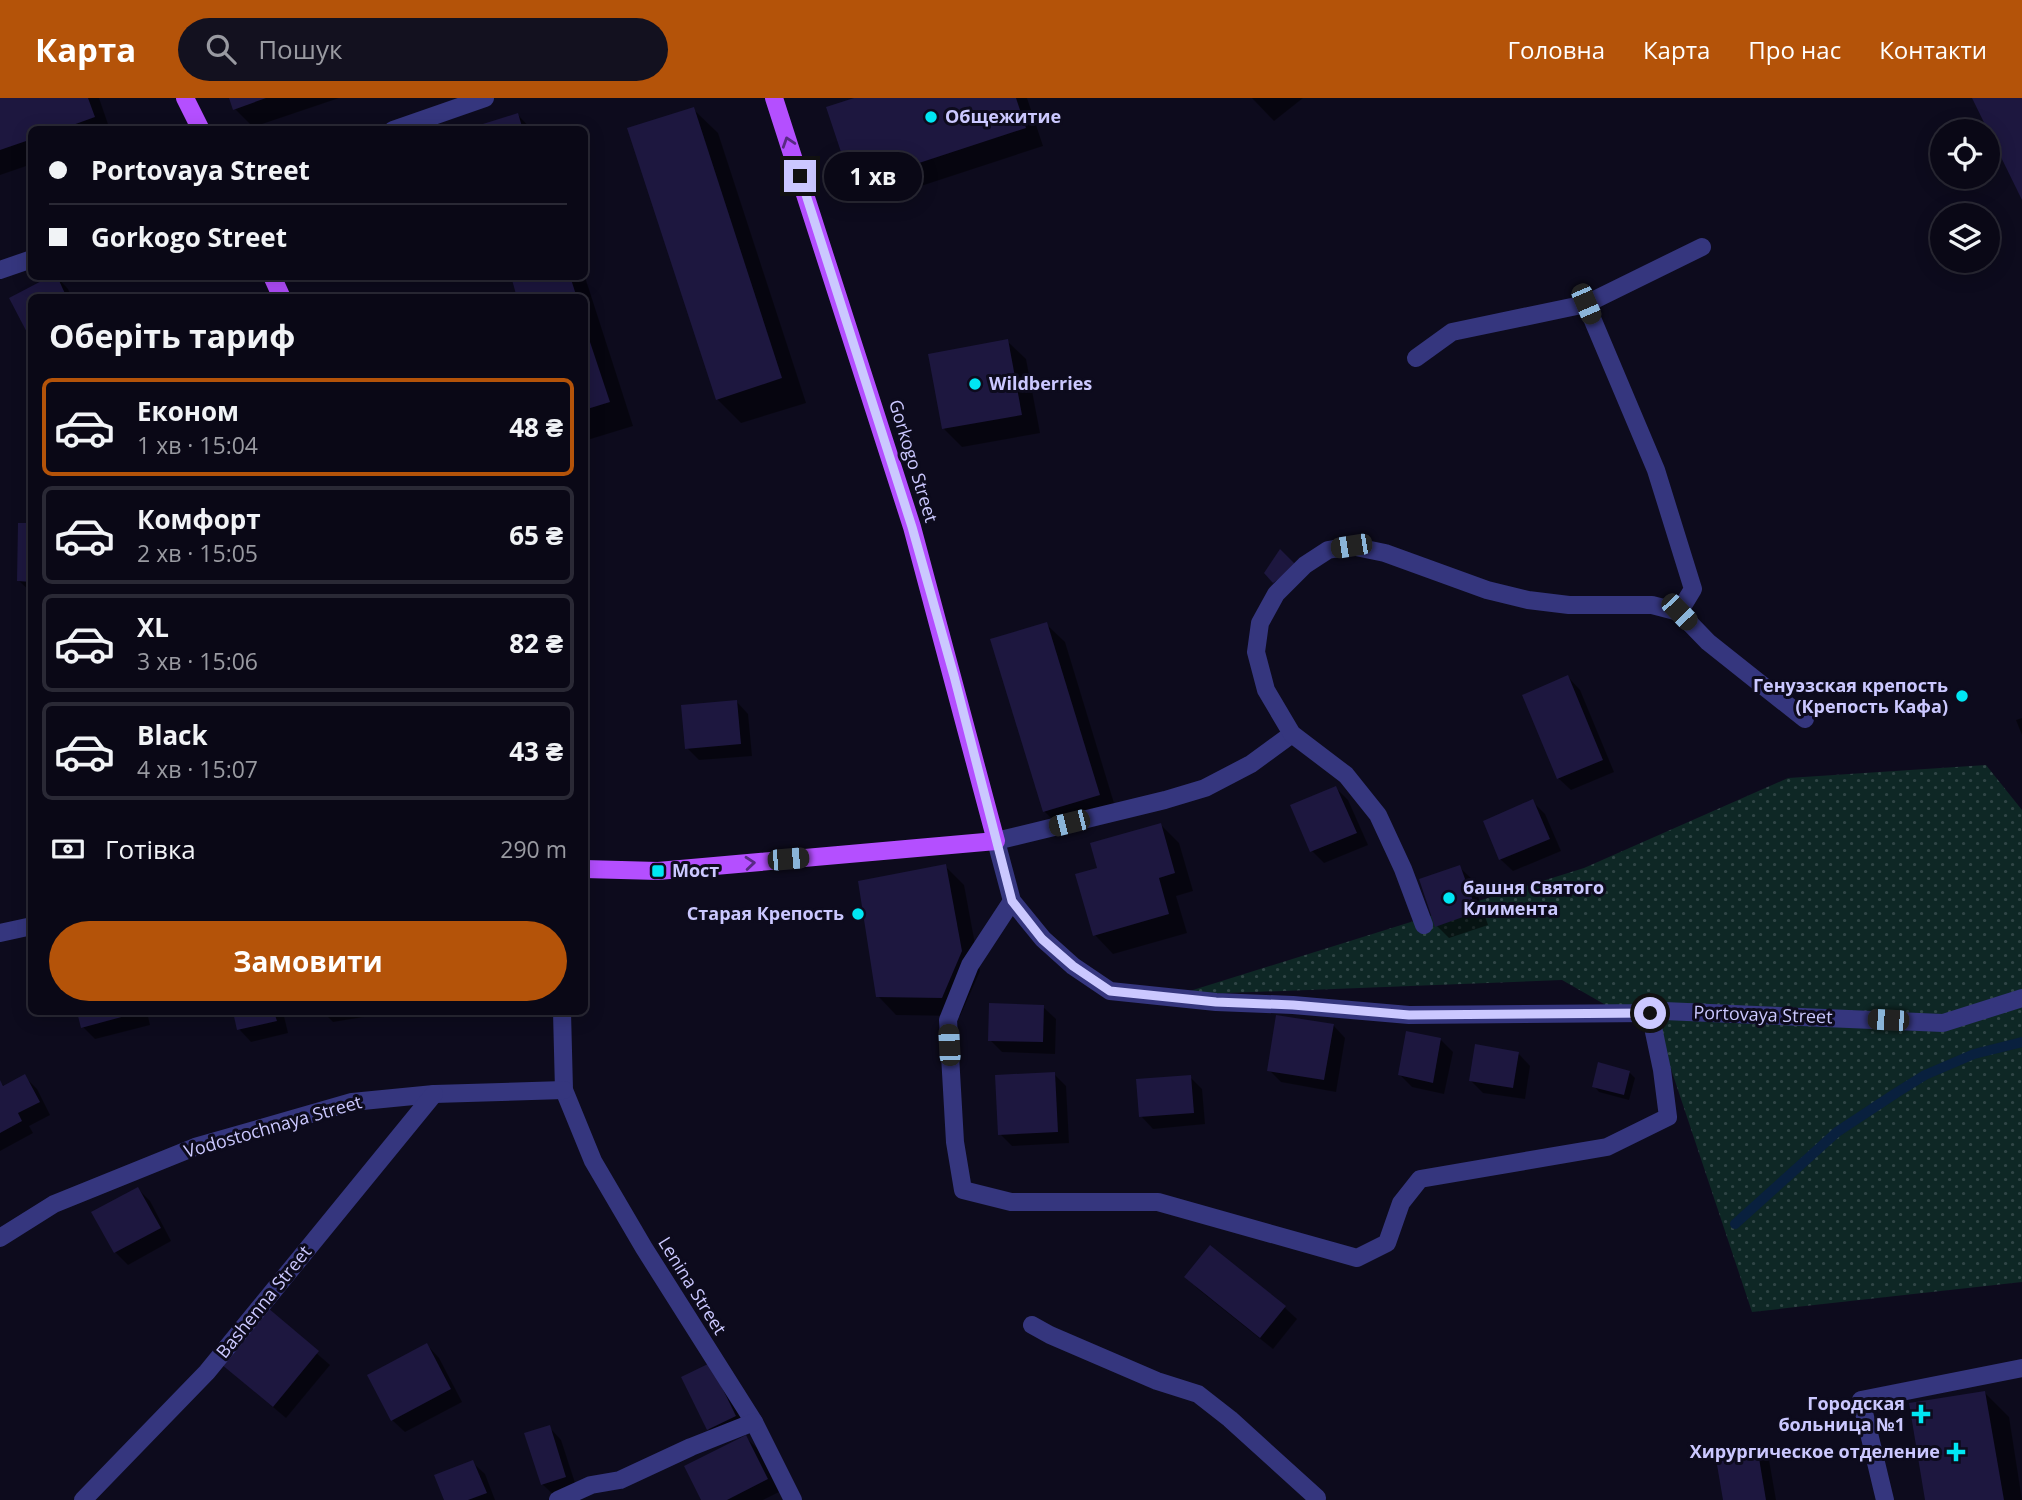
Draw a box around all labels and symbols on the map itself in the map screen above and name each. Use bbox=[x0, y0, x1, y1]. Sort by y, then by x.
place label: Общежитие bbox=[945, 104, 1061, 128]
marker: Общежитие bbox=[923, 109, 939, 125]
one-way arrow bbox=[782, 136, 797, 148]
callout: 1 хв bbox=[824, 152, 922, 200]
route end bbox=[784, 160, 816, 192]
car bbox=[1569, 281, 1604, 327]
place label: Wildberries bbox=[989, 371, 1092, 395]
marker: Wildberries bbox=[967, 376, 983, 392]
street label: Gorkogo Street bbox=[884, 396, 944, 525]
car bbox=[1329, 532, 1374, 560]
car bbox=[1657, 590, 1702, 634]
place label: Генуэзская крепость (Крепость Кафа) bbox=[1753, 673, 1948, 718]
marker: Генуэзская крепость (Крепость Кафа) bbox=[1954, 688, 1970, 704]
car bbox=[1047, 808, 1092, 838]
car bbox=[767, 847, 810, 871]
one-way arrow bbox=[745, 856, 756, 871]
place label: Мост bbox=[672, 858, 719, 882]
marker: Мост bbox=[650, 863, 666, 879]
place label: башня Святого Климента bbox=[1463, 875, 1604, 920]
marker: башня Святого Климента bbox=[1441, 890, 1457, 906]
place label: Старая Крепость bbox=[687, 901, 844, 925]
marker: Старая Крепость bbox=[850, 906, 866, 922]
route start bbox=[1634, 997, 1666, 1029]
street label: Portovaya Street bbox=[1693, 1000, 1833, 1028]
car bbox=[1867, 1008, 1910, 1032]
car bbox=[938, 1023, 961, 1067]
street label: Vodostochnaya Street bbox=[181, 1089, 364, 1163]
street label: Lenina Street bbox=[653, 1232, 732, 1339]
street label: Bashenna Street bbox=[210, 1240, 316, 1363]
place label: Городская больница №1 bbox=[1778, 1391, 1905, 1436]
marker: Городская больница №1 bbox=[1911, 1404, 1931, 1424]
place label: Хирургическое отделение bbox=[1690, 1439, 1940, 1463]
marker: Хирургическое отделение bbox=[1946, 1442, 1966, 1462]

